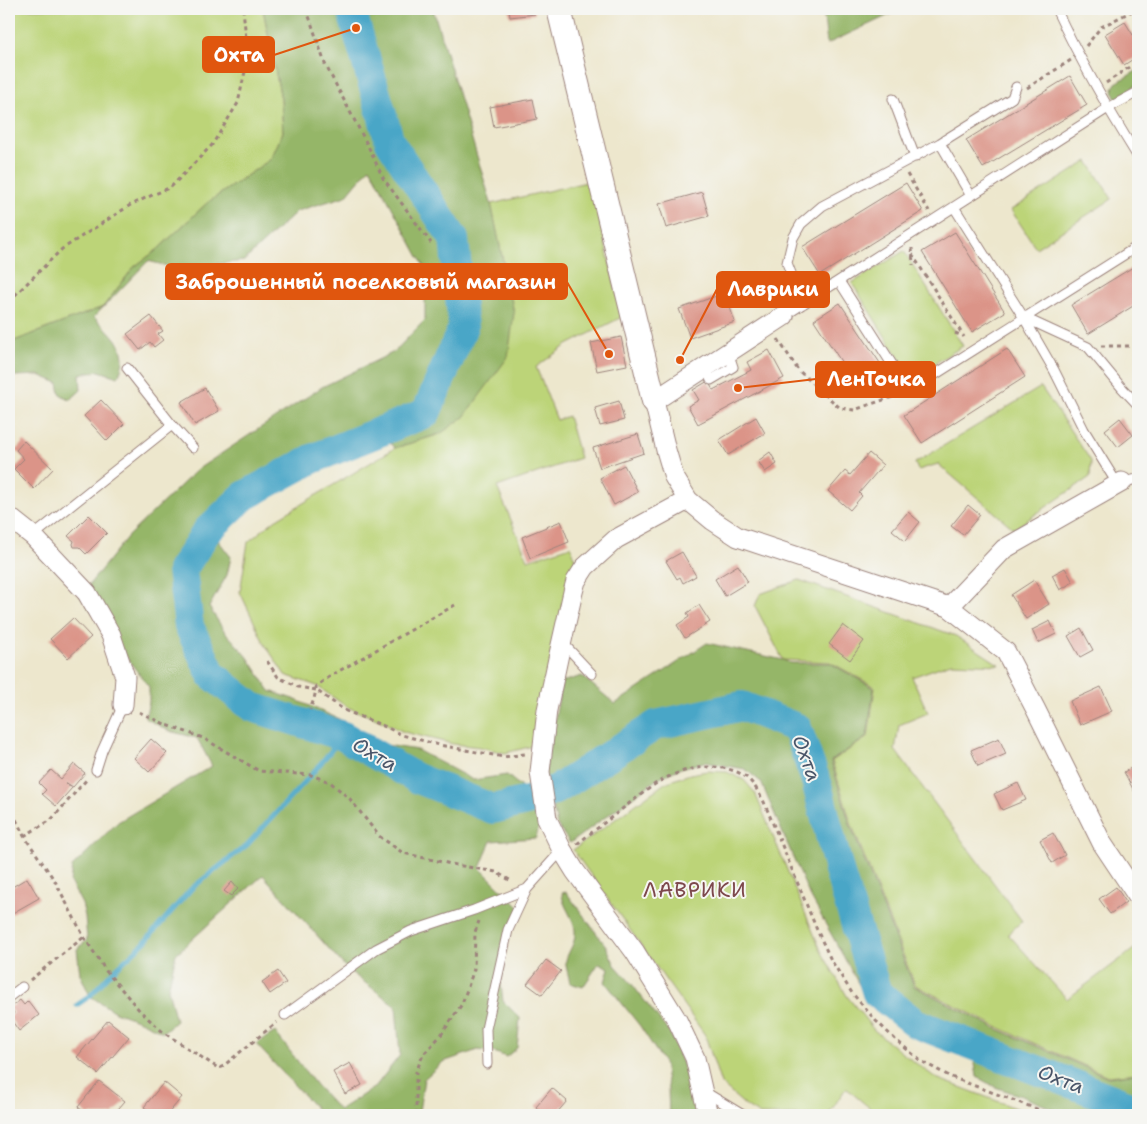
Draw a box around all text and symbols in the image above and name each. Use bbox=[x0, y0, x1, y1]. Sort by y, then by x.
callout: Охта bbox=[203, 37, 274, 72]
text: Охта bbox=[214, 42, 265, 68]
callout: Заброшенный поселковый магазин bbox=[166, 264, 567, 299]
text: Заброшенный поселковый магазин bbox=[176, 269, 556, 295]
callout: Лаврики bbox=[717, 272, 829, 307]
text: Лаврики bbox=[727, 276, 819, 302]
callout: ЛенТочка bbox=[816, 362, 935, 397]
text: ЛенТочка bbox=[827, 366, 926, 392]
water label: Охта bbox=[348, 731, 402, 777]
water label: Охта bbox=[787, 731, 827, 785]
district label: ЛАВРИКИ bbox=[643, 876, 747, 904]
water label: Охта bbox=[1034, 1058, 1088, 1100]

